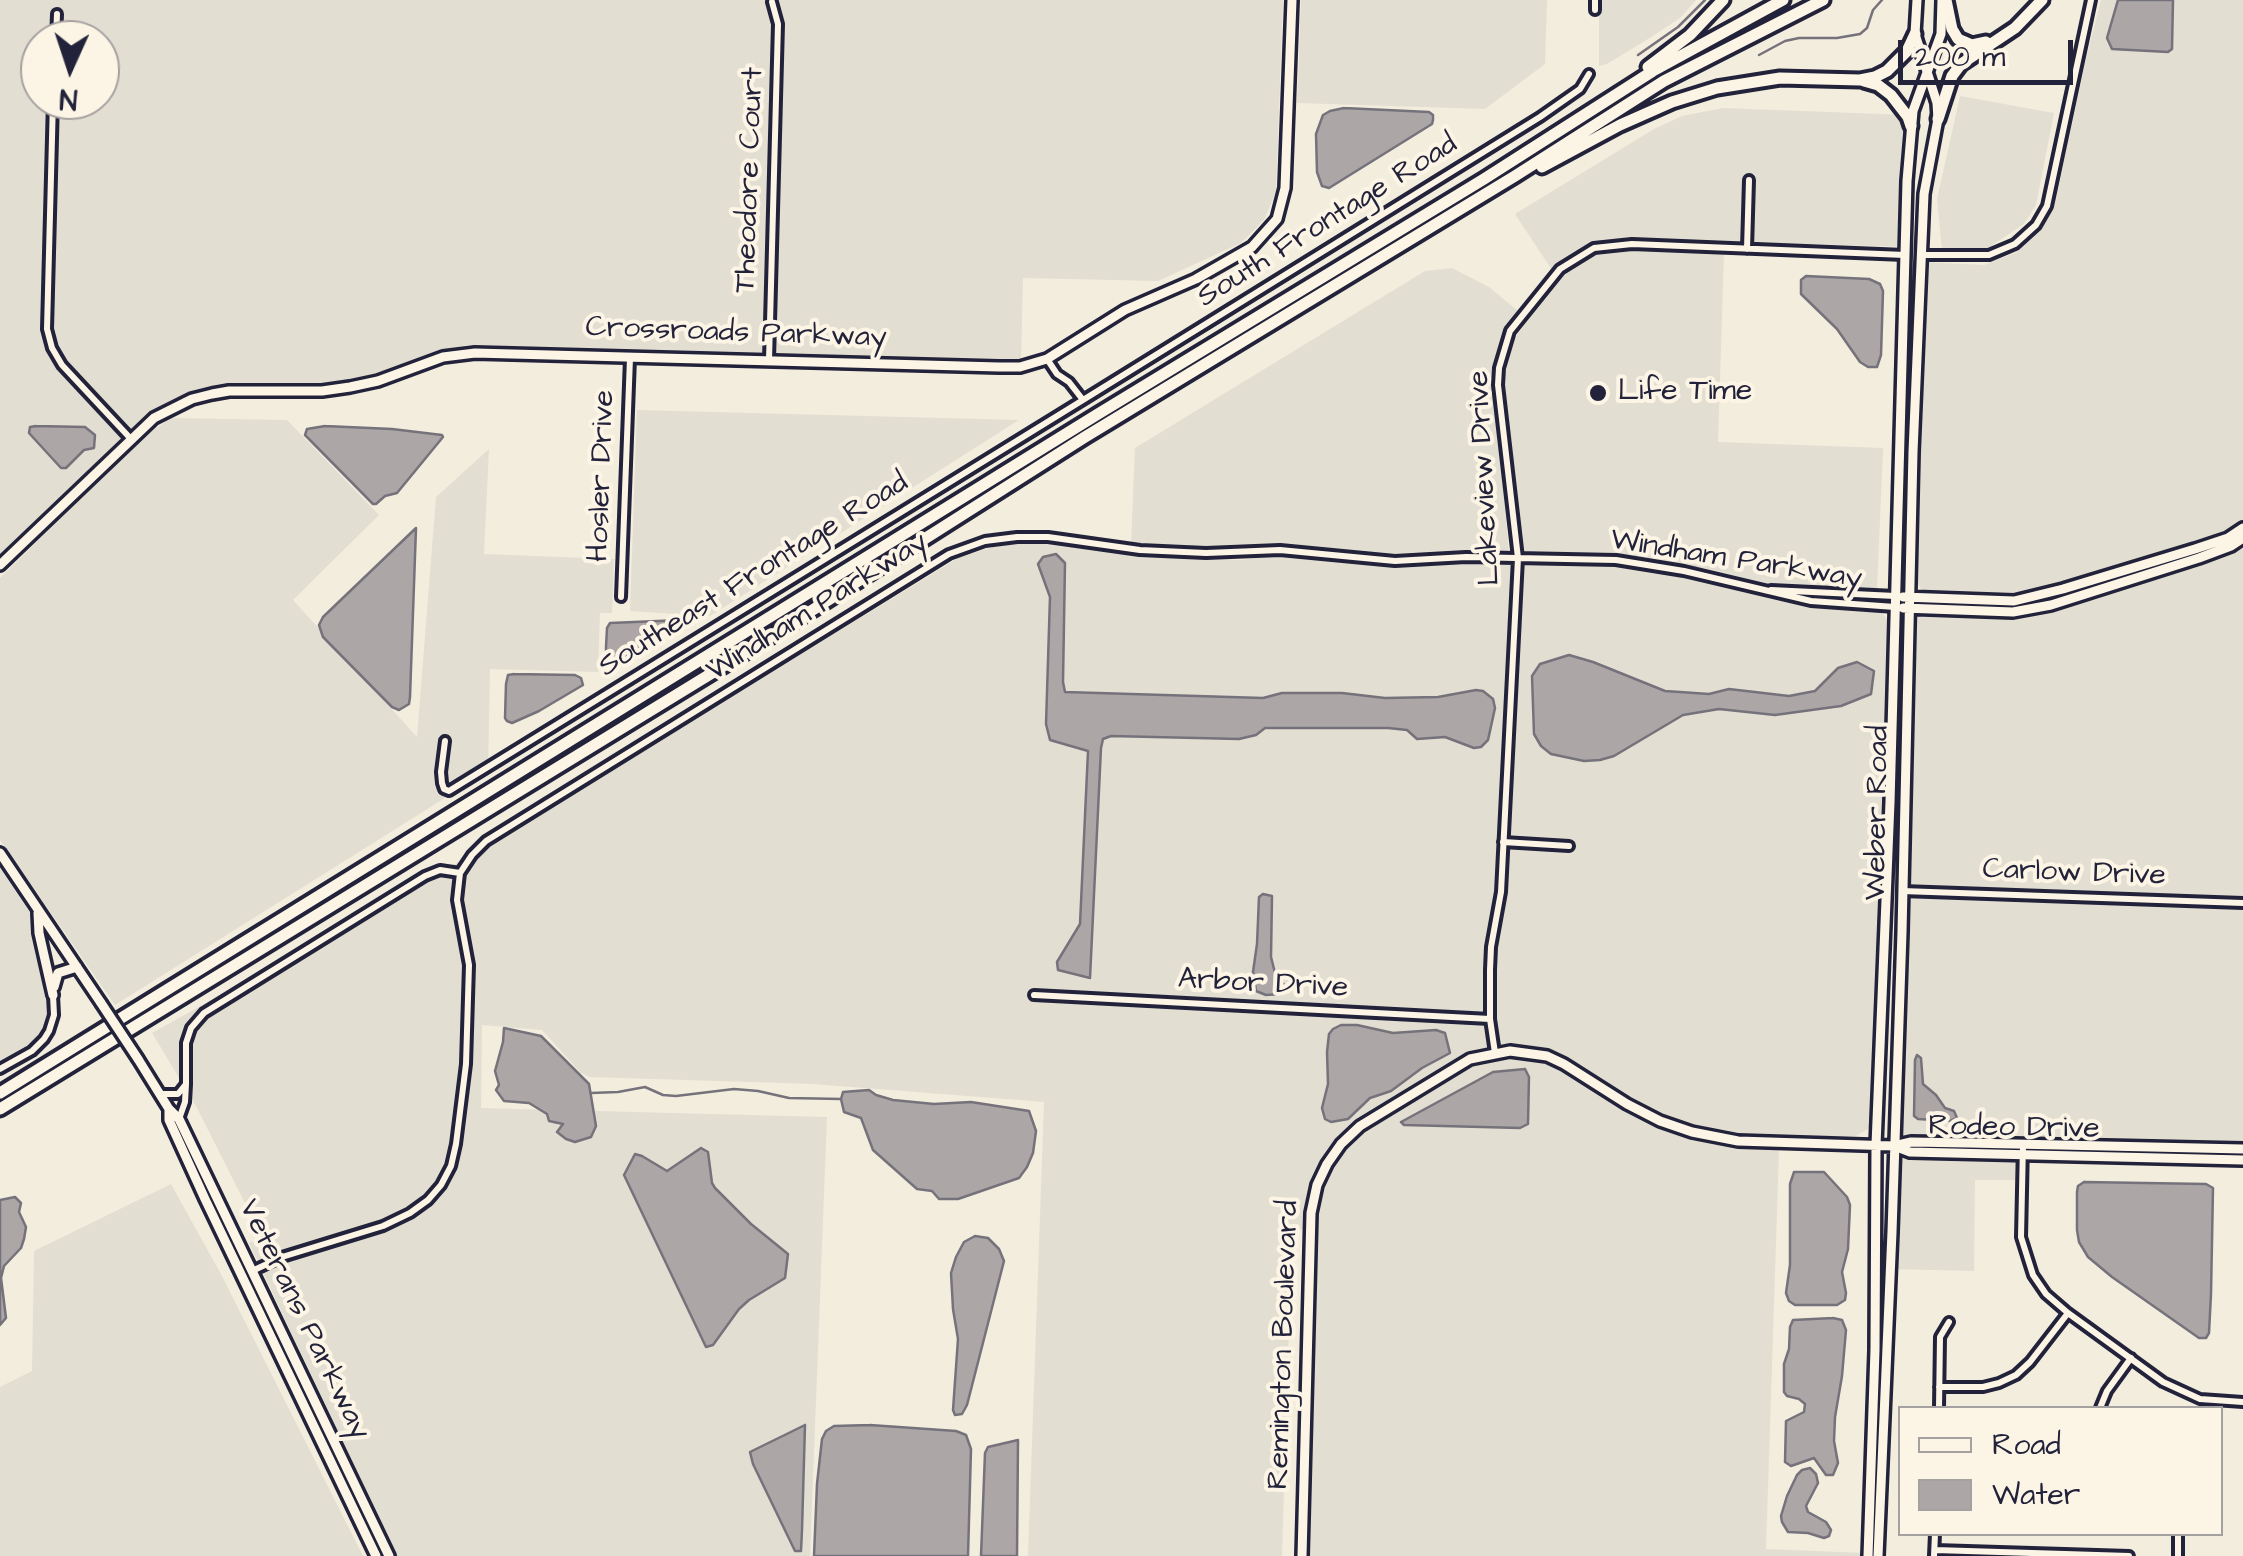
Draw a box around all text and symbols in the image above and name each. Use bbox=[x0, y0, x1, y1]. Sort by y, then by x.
north arrow bbox=[20, 20, 120, 120]
scale bar bbox=[1903, 20, 2078, 82]
text: 200 m bbox=[1915, 36, 2005, 78]
street label: Theodore Court bbox=[729, 67, 773, 293]
text: N bbox=[59, 79, 78, 118]
street label: South Frontage Road bbox=[1191, 127, 1465, 317]
street label: Crossroads Parkway bbox=[585, 311, 887, 357]
street label: Lakeview Drive bbox=[1462, 369, 1510, 587]
place label: Life Time bbox=[1618, 375, 1752, 411]
marker: Life Time bbox=[1587, 382, 1609, 404]
street label: Hosler Drive bbox=[582, 389, 624, 563]
street label: Southeast Frontage Road bbox=[593, 466, 915, 686]
street label: Windham Parkway bbox=[1608, 523, 1864, 599]
street label: Windham Parkway bbox=[701, 525, 935, 691]
street label: Weber Road bbox=[1859, 725, 1899, 901]
street label: Carlow Drive bbox=[1982, 853, 2166, 895]
street label: Arbor Drive bbox=[1177, 963, 1349, 1007]
street label: Rodeo Drive bbox=[1928, 1110, 2100, 1148]
street label: Veterans Parkway bbox=[229, 1194, 377, 1446]
street label: Remington Boulevard bbox=[1262, 1200, 1308, 1490]
legend bbox=[1898, 1406, 2223, 1536]
text: Road bbox=[1992, 1424, 2061, 1466]
text: Water bbox=[1992, 1474, 2080, 1516]

